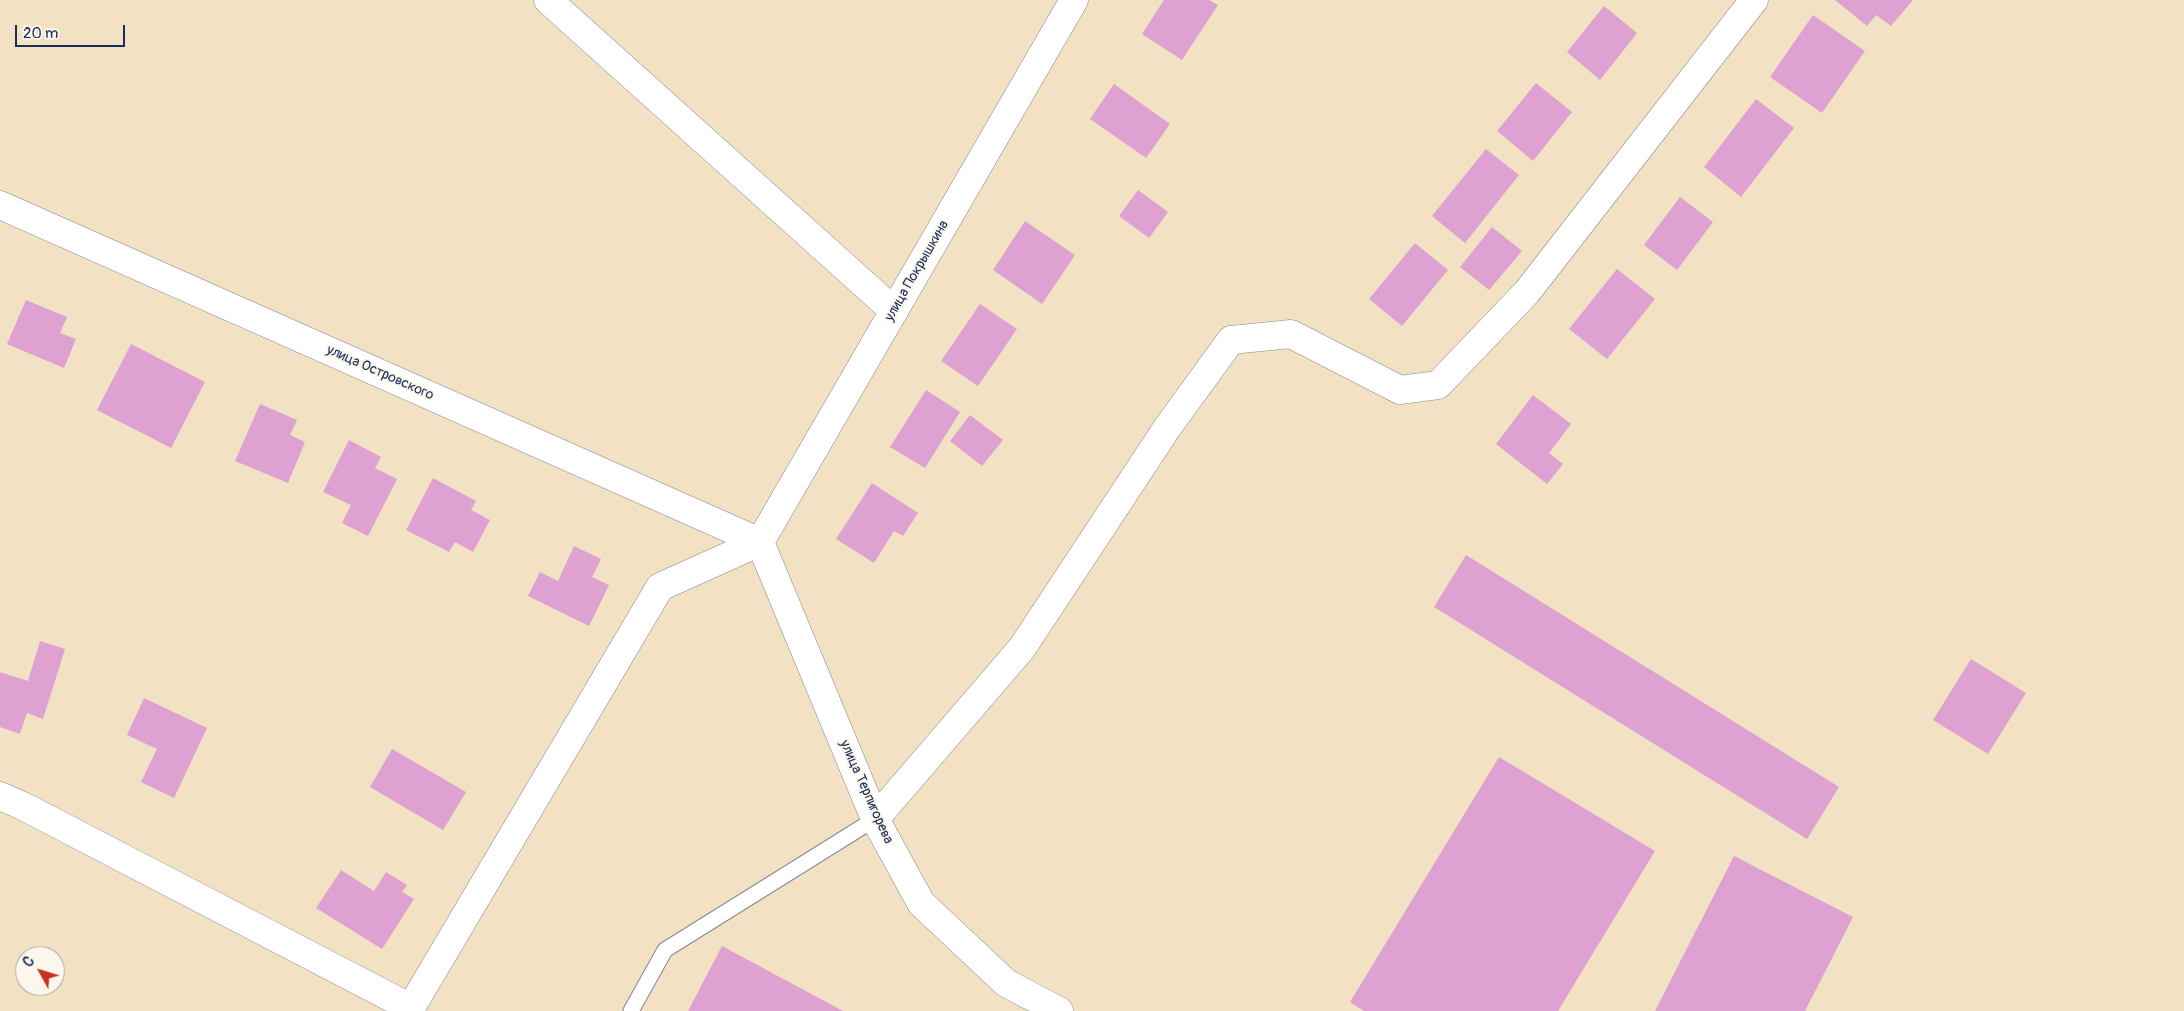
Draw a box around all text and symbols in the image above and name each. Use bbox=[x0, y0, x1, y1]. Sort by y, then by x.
scale bar bbox=[18, 15, 128, 47]
text: 20 m bbox=[23, 24, 58, 43]
street label: улица Покрышкина bbox=[881, 218, 953, 324]
street label: улица Островского bbox=[324, 342, 436, 404]
street label: улица Терпигорева bbox=[836, 738, 896, 846]
north arrow bbox=[15, 946, 65, 996]
text: С bbox=[19, 953, 38, 971]

